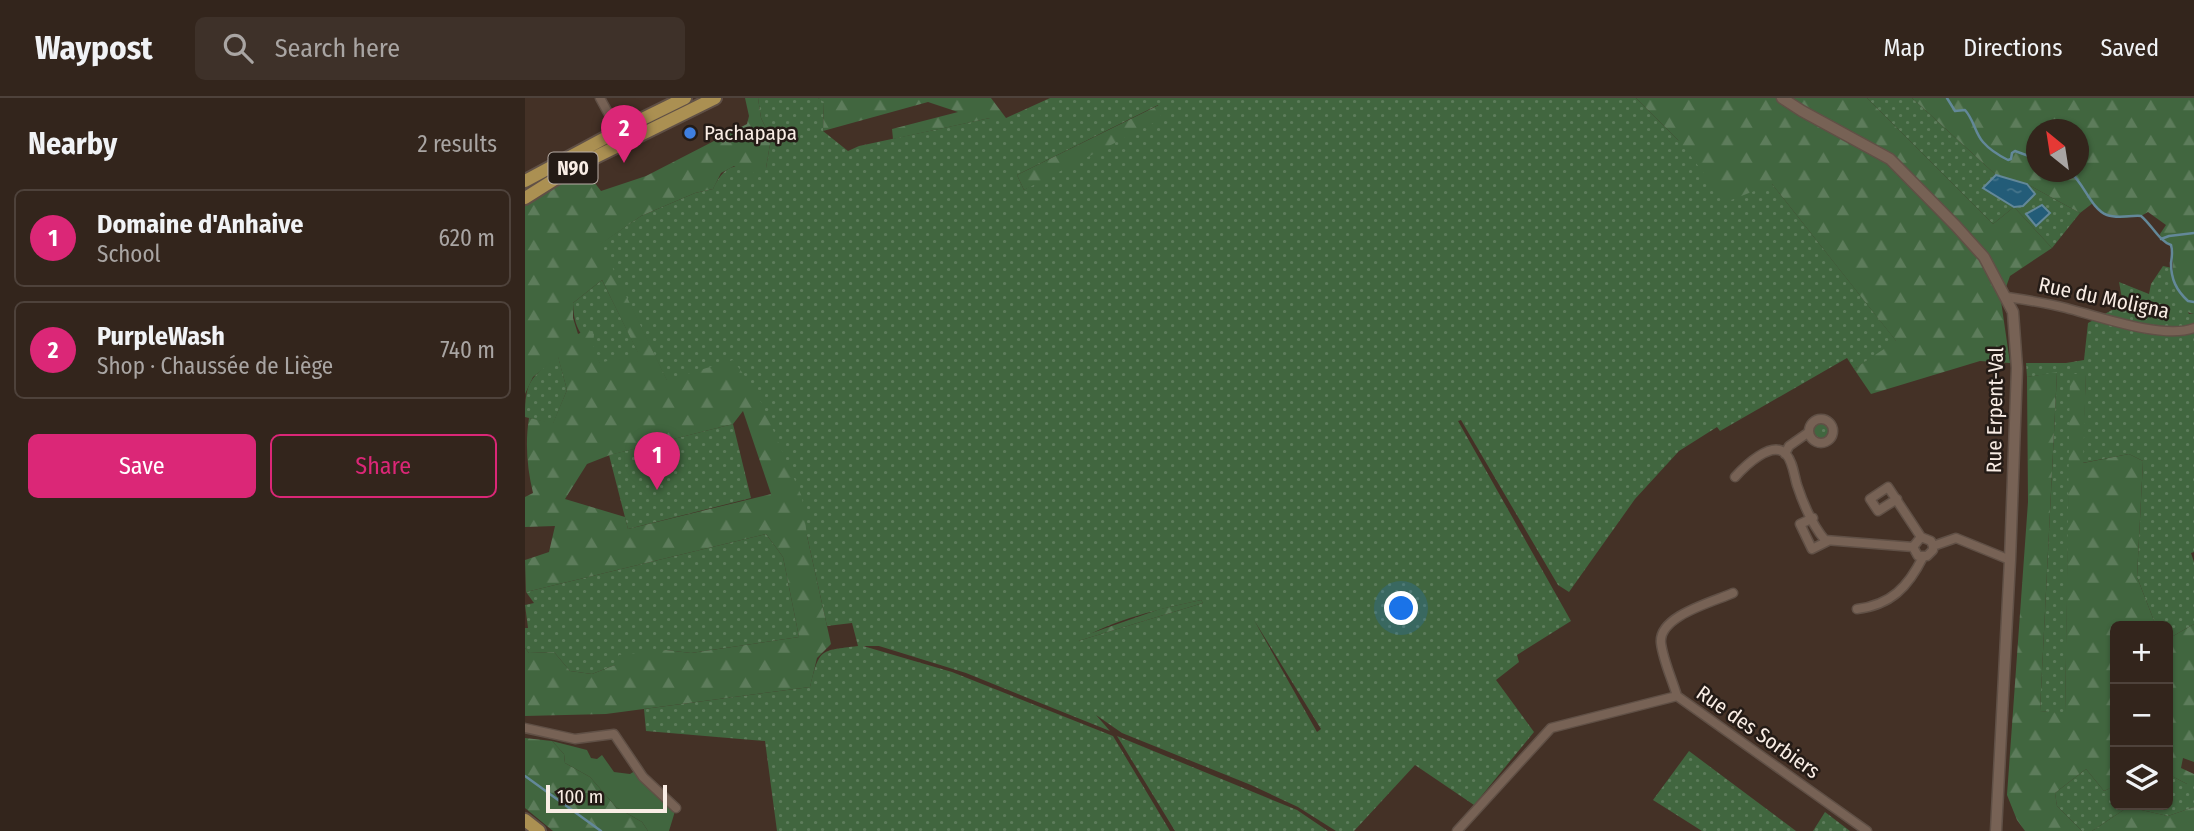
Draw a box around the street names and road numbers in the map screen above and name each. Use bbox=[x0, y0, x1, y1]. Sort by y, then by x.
road number: N90 bbox=[548, 152, 597, 184]
street label: Rue du Moligna bbox=[2036, 271, 2172, 325]
street label: Rue Erpent-Val bbox=[1981, 346, 2009, 473]
street label: Rue des Sorbiers bbox=[1691, 680, 1825, 784]

